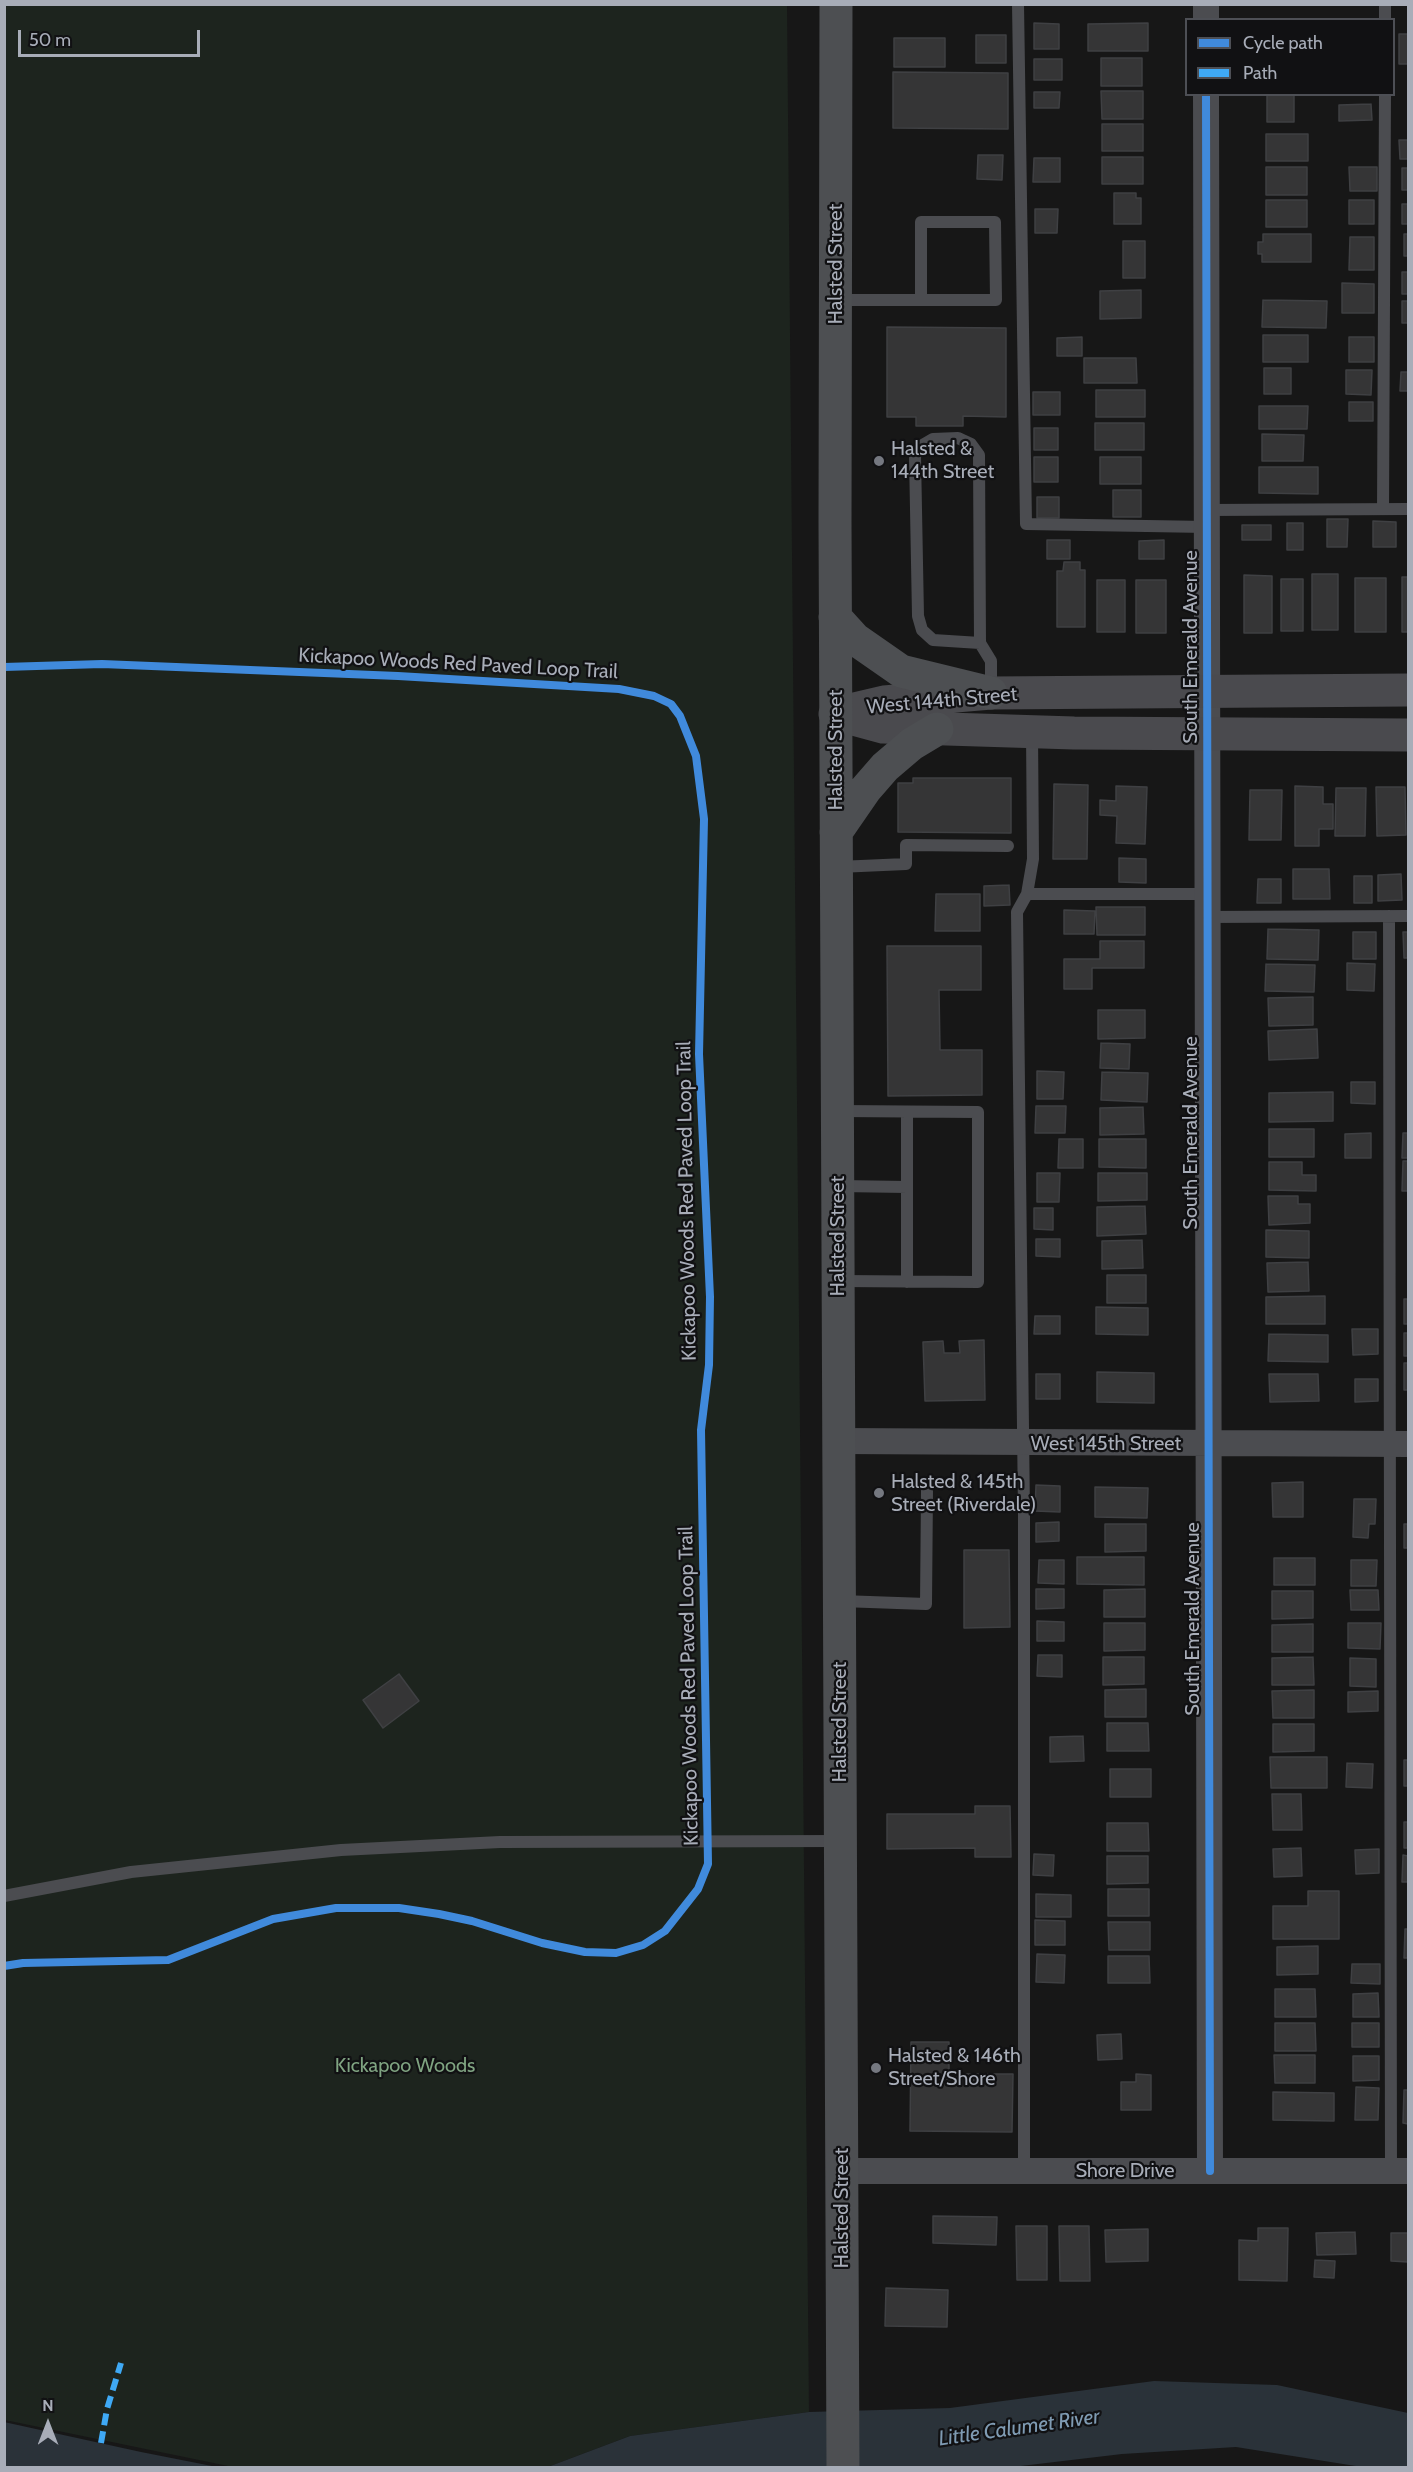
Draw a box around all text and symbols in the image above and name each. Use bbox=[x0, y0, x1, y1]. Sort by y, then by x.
scale bar bbox=[21, 18, 202, 56]
legend bbox=[1185, 18, 1395, 96]
text: 50 m bbox=[29, 29, 71, 51]
text: Cycle path bbox=[1243, 32, 1323, 54]
text: Path bbox=[1243, 62, 1277, 84]
street label: Halsted Street bbox=[824, 204, 848, 324]
place label: Halsted & 144th Street bbox=[891, 437, 994, 484]
marker: Halsted & 144th Street bbox=[872, 454, 886, 468]
street label: South Emerald Avenue bbox=[1179, 550, 1203, 744]
street label: Kickapoo Woods Red Paved Loop Trail bbox=[298, 644, 618, 684]
street label: West 144th Street bbox=[866, 682, 1018, 720]
street label: Halsted Street bbox=[824, 690, 848, 810]
street label: South Emerald Avenue bbox=[1179, 1036, 1203, 1230]
street label: Kickapoo Woods Red Paved Loop Trail bbox=[672, 1041, 702, 1361]
street label: Halsted Street bbox=[826, 1176, 850, 1296]
street label: West 145th Street bbox=[1031, 1432, 1181, 1456]
place label: Halsted & 145th Street (Riverdale) bbox=[891, 1470, 1036, 1517]
marker: Halsted & 145th Street (Riverdale) bbox=[872, 1486, 886, 1500]
street label: South Emerald Avenue bbox=[1181, 1522, 1205, 1716]
street label: Kickapoo Woods Red Paved Loop Trail bbox=[674, 1526, 704, 1846]
street label: Halsted Street bbox=[828, 1662, 852, 1782]
place label: Halsted & 146th Street/Shore bbox=[888, 2044, 1021, 2091]
park label: Kickapoo Woods bbox=[335, 2054, 475, 2078]
marker: Halsted & 146th Street/Shore bbox=[869, 2061, 883, 2075]
street label: Halsted Street bbox=[830, 2148, 854, 2268]
street label: Shore Drive bbox=[1075, 2159, 1175, 2183]
north arrow bbox=[18, 2394, 78, 2454]
text: N bbox=[42, 2396, 54, 2415]
water label: Little Calumet River bbox=[937, 2404, 1101, 2452]

